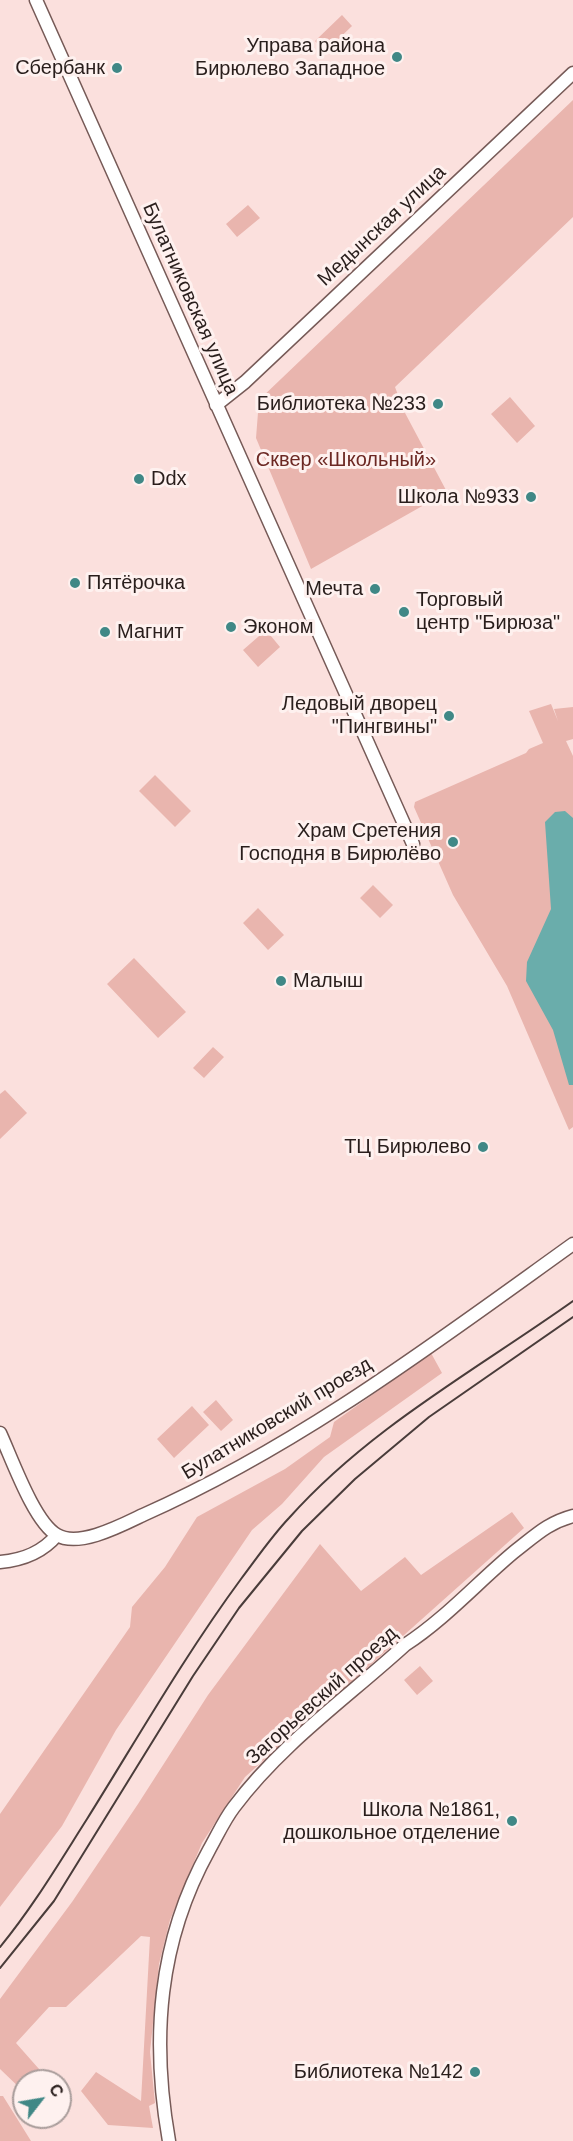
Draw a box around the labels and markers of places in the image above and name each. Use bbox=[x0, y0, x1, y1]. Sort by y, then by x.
place label: Управа района Бирюлево Западное bbox=[195, 34, 385, 81]
marker: Управа района Бирюлево Западное bbox=[390, 50, 404, 64]
place label: Сбербанк bbox=[15, 56, 105, 80]
marker: Сбербанк bbox=[110, 61, 124, 75]
place label: Библиотека №233 bbox=[257, 392, 426, 416]
marker: Библиотека №233 bbox=[431, 397, 445, 411]
place label: Ddx bbox=[151, 467, 187, 491]
marker: Ddx bbox=[132, 472, 146, 486]
place label: Школа №933 bbox=[398, 485, 519, 509]
marker: Школа №933 bbox=[524, 490, 538, 504]
place label: Пятёрочка bbox=[87, 571, 185, 595]
marker: Пятёрочка bbox=[68, 576, 82, 590]
place label: Мечта bbox=[305, 577, 363, 601]
marker: Мечта bbox=[368, 582, 382, 596]
place label: Торговый центр "Бирюза" bbox=[416, 588, 560, 635]
marker: Торговый центр "Бирюза" bbox=[397, 605, 411, 619]
place label: Эконом bbox=[243, 615, 313, 639]
place label: Магнит bbox=[117, 620, 184, 644]
marker: Эконом bbox=[224, 620, 238, 634]
marker: Магнит bbox=[98, 625, 112, 639]
place label: Ледовый дворец "Пингвины" bbox=[282, 692, 437, 739]
marker: Ледовый дворец "Пингвины" bbox=[442, 709, 456, 723]
place label: Храм Сретения Господня в Бирюлёво bbox=[239, 819, 441, 866]
marker: Храм Сретения Господня в Бирюлёво bbox=[446, 835, 460, 849]
place label: Малыш bbox=[293, 969, 363, 993]
marker: Малыш bbox=[274, 974, 288, 988]
place label: ТЦ Бирюлево bbox=[344, 1135, 471, 1159]
marker: ТЦ Бирюлево bbox=[476, 1140, 490, 1154]
place label: Школа №1861, дошкольное отделение bbox=[283, 1798, 500, 1845]
marker: Школа №1861, дошкольное отделение bbox=[505, 1814, 519, 1828]
place label: Библиотека №142 bbox=[294, 2060, 463, 2084]
marker: Библиотека №142 bbox=[468, 2065, 482, 2079]

